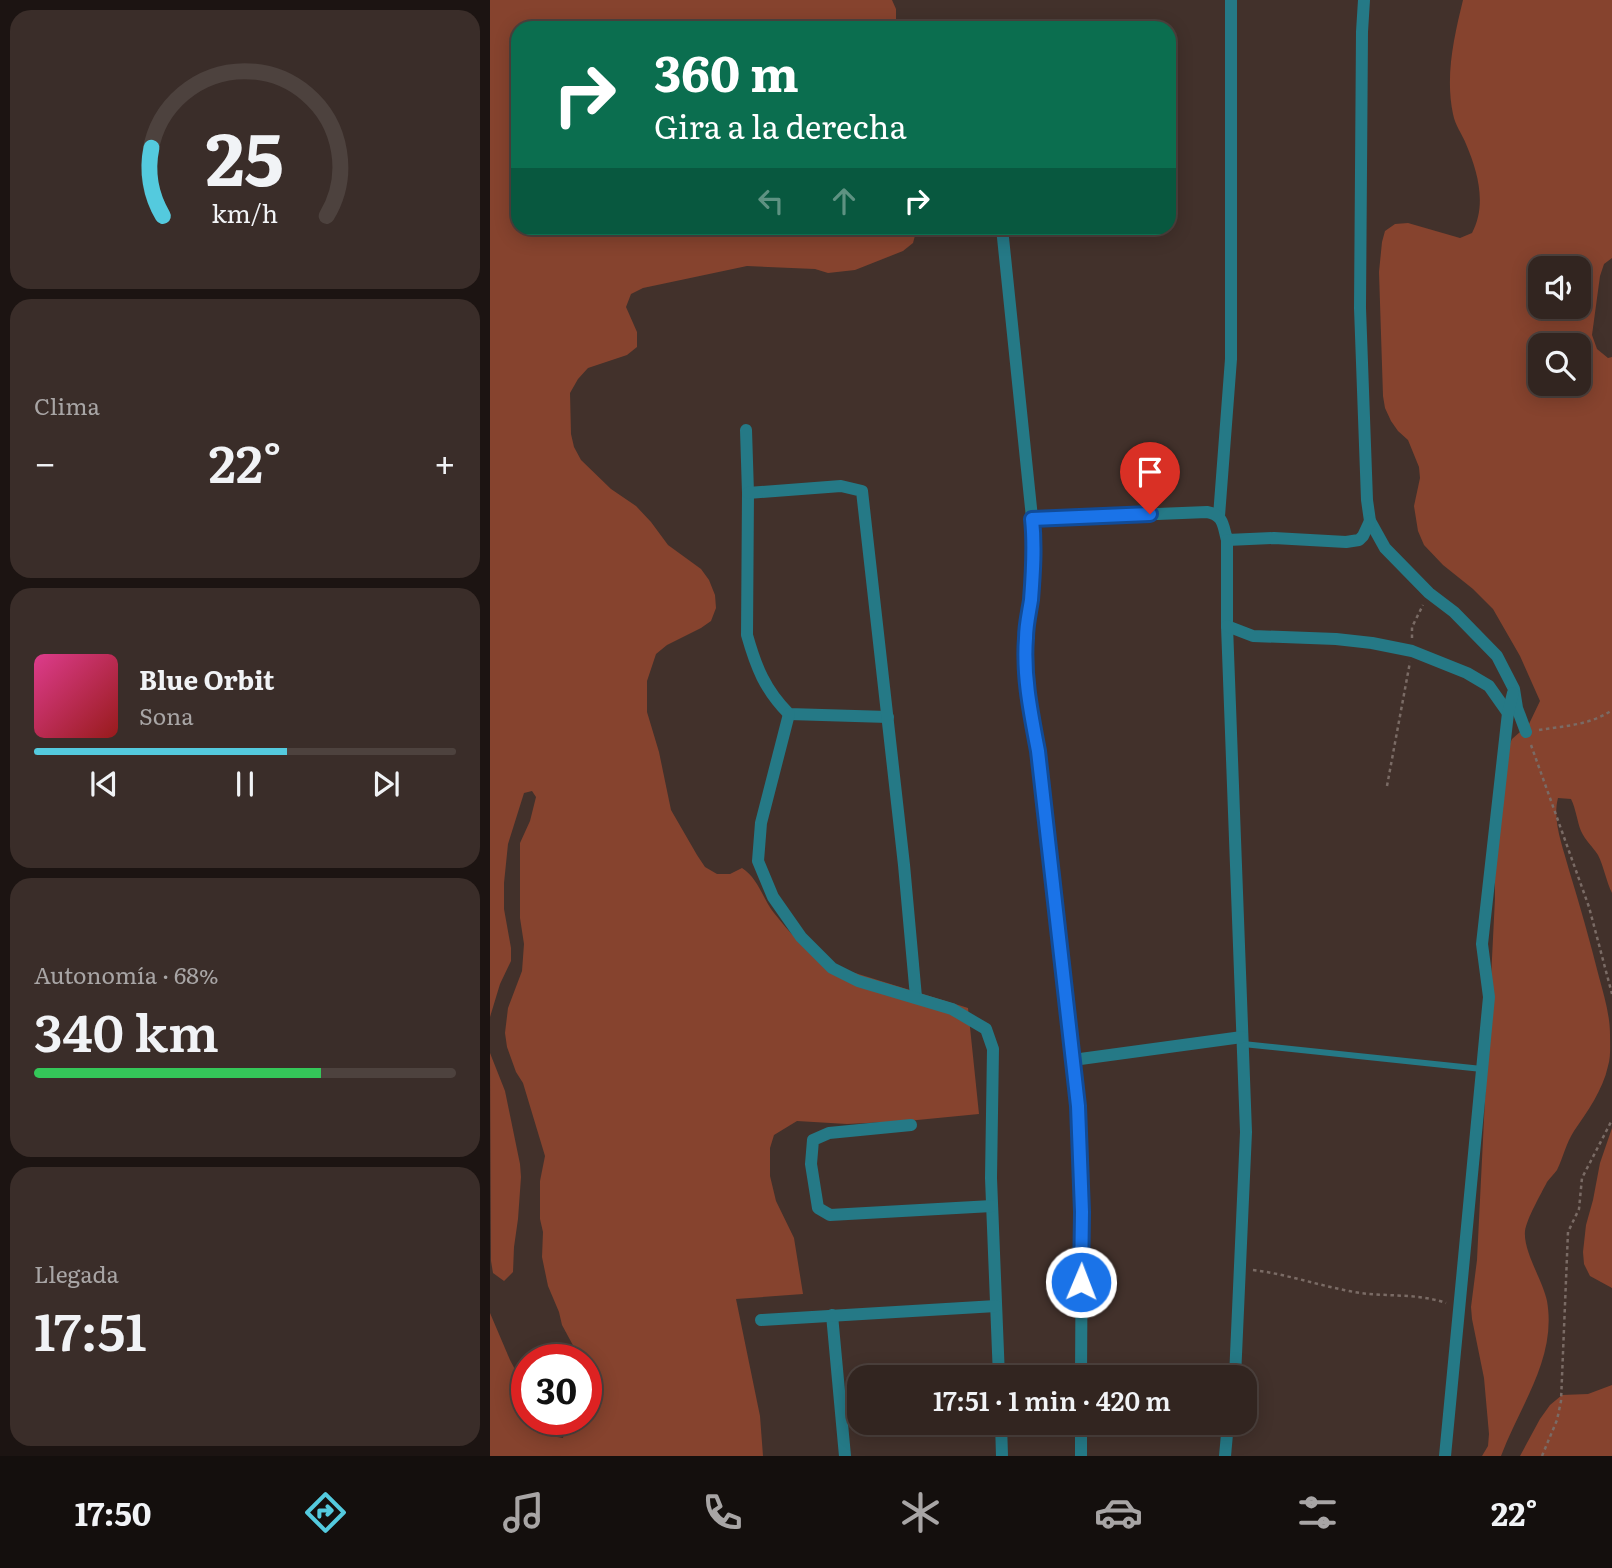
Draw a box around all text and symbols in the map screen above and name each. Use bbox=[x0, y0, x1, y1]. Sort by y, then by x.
text: 360 m bbox=[654, 34, 799, 107]
icon: right bbox=[539, 49, 630, 140]
text: 25 bbox=[206, 100, 284, 208]
text: Gira a la derecha bbox=[654, 101, 907, 149]
icon: left bbox=[752, 182, 790, 220]
icon: ahead bbox=[825, 182, 863, 220]
icon: right bbox=[898, 182, 936, 220]
text: km/h bbox=[212, 193, 278, 230]
map controls bbox=[1528, 256, 1591, 396]
button: sound bbox=[1528, 256, 1591, 319]
button: search bbox=[1528, 333, 1591, 396]
text: Clima bbox=[34, 388, 100, 422]
text: 22° bbox=[208, 422, 282, 499]
text: − bbox=[34, 432, 56, 489]
text: + bbox=[434, 432, 456, 489]
pin bbox=[1120, 442, 1180, 514]
icon: arrive bbox=[1131, 453, 1169, 491]
text: Blue Orbit bbox=[139, 659, 274, 698]
text: Sona bbox=[139, 698, 194, 732]
icon: previous bbox=[85, 765, 123, 803]
icon: pause bbox=[226, 765, 264, 803]
icon: next bbox=[367, 765, 405, 803]
text: Autonomía · 68% bbox=[34, 957, 218, 991]
text: 340 km bbox=[34, 991, 219, 1068]
position arrow bbox=[1044, 1245, 1118, 1319]
text: Llegada bbox=[34, 1256, 119, 1290]
text: 17:51 bbox=[34, 1290, 147, 1367]
speed limit sign: 30 bbox=[511, 1344, 602, 1435]
text: 17:51 · 1 min · 420 m bbox=[933, 1380, 1171, 1419]
text: 17:50 bbox=[75, 1488, 152, 1536]
icon: directions bbox=[301, 1488, 350, 1537]
icon: music bbox=[499, 1488, 548, 1537]
icon: phone bbox=[698, 1488, 747, 1537]
icon: climate bbox=[896, 1488, 945, 1537]
icon: car bbox=[1094, 1488, 1143, 1537]
icon: filters bbox=[1293, 1488, 1342, 1537]
text: 22° bbox=[1491, 1488, 1537, 1536]

